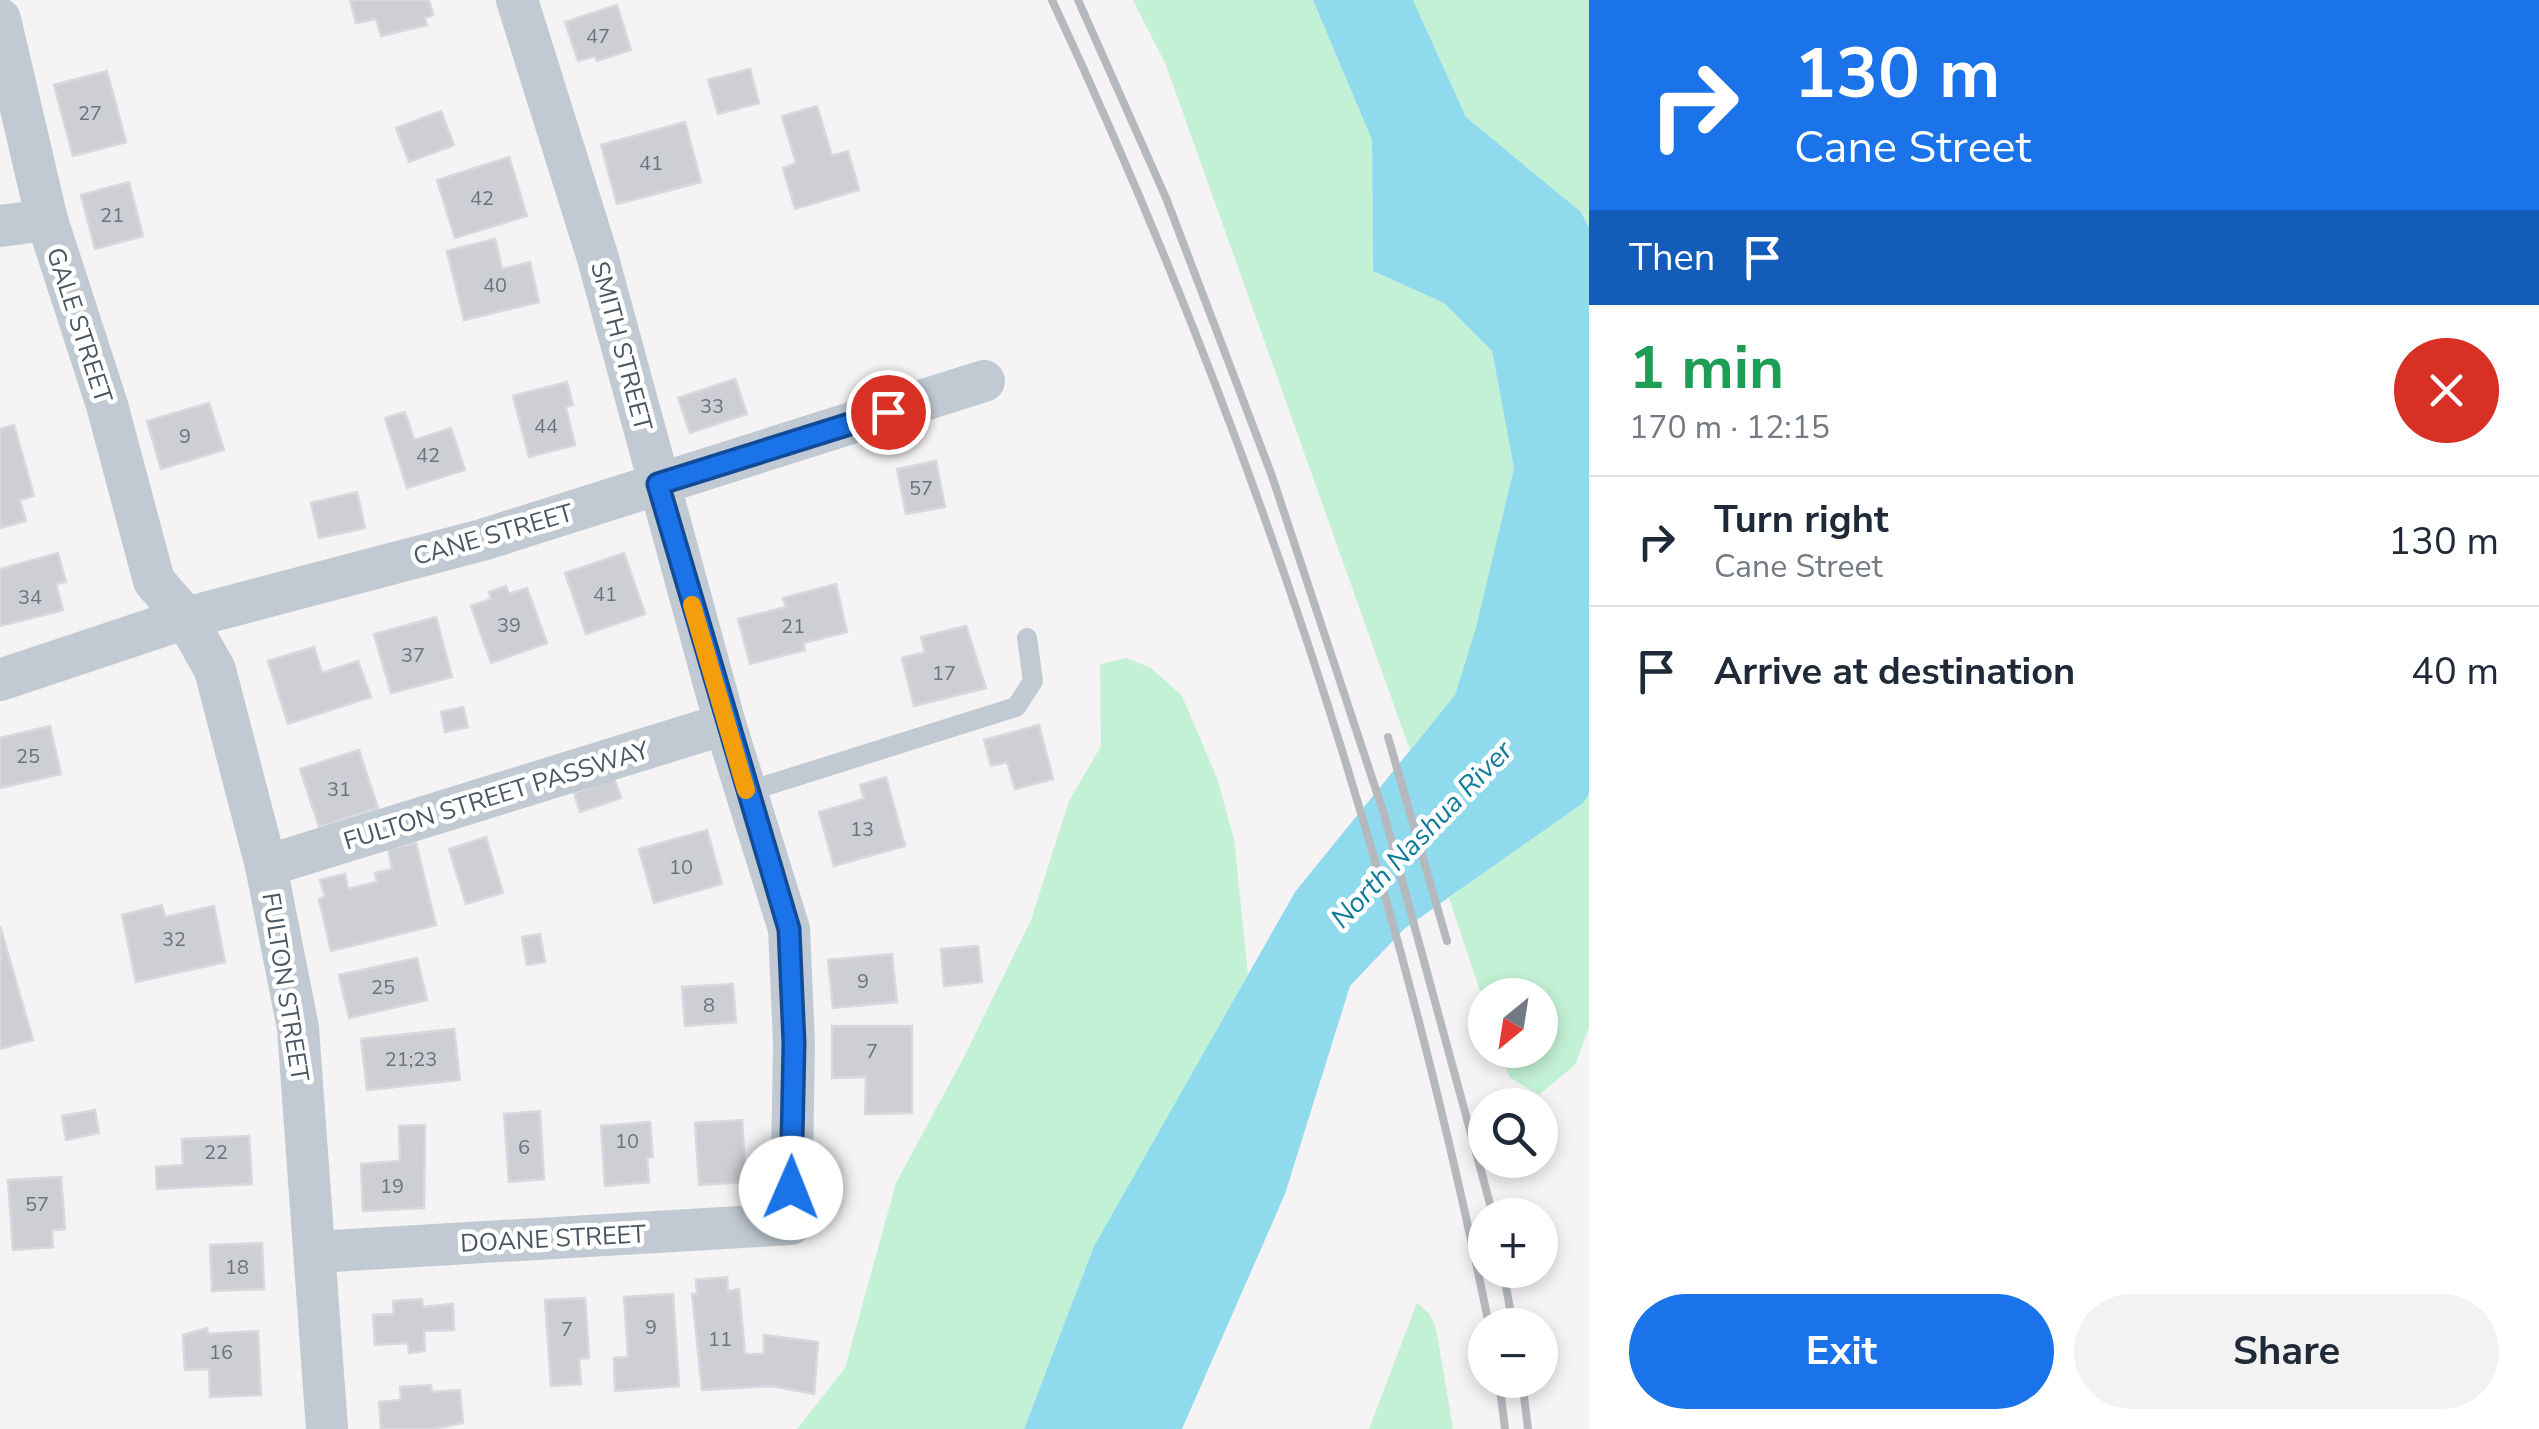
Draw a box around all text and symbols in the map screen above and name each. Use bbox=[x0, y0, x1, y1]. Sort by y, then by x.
house number: 47 bbox=[586, 23, 610, 50]
text: 130 m bbox=[1794, 26, 2000, 122]
icon: right bbox=[1629, 40, 1759, 170]
house number: 27 bbox=[78, 100, 102, 127]
text: Cane Street bbox=[1794, 117, 2031, 178]
house number: 41 bbox=[639, 150, 663, 177]
house number: 42 bbox=[470, 185, 494, 212]
house number: 21 bbox=[100, 202, 124, 229]
icon: arrive bbox=[1735, 230, 1790, 285]
text: Then bbox=[1629, 232, 1715, 283]
street label: GALE STREET bbox=[38, 243, 120, 407]
street label: SMITH STREET bbox=[582, 258, 660, 435]
house number: 40 bbox=[483, 272, 507, 299]
text: 1 min bbox=[1629, 327, 1784, 409]
button: close bbox=[2394, 338, 2499, 443]
pin bbox=[846, 370, 931, 455]
icon: arrive bbox=[861, 385, 916, 440]
house number: 33 bbox=[700, 393, 724, 420]
text: 170 m · 12:15 bbox=[1629, 406, 1830, 449]
house number: 44 bbox=[534, 413, 558, 440]
house number: 9 bbox=[179, 423, 191, 450]
house number: 42 bbox=[416, 442, 440, 469]
house number: 57 bbox=[909, 475, 933, 502]
text: Turn right bbox=[1714, 494, 1889, 545]
street label: CANE STREET bbox=[409, 496, 577, 574]
icon: right bbox=[1629, 514, 1684, 569]
text: 130 m bbox=[2388, 516, 2499, 567]
text: Cane Street bbox=[1714, 545, 1883, 588]
house number: 41 bbox=[593, 581, 617, 608]
house number: 34 bbox=[18, 584, 42, 611]
house number: 39 bbox=[497, 612, 521, 639]
house number: 21 bbox=[781, 613, 805, 640]
house number: 37 bbox=[401, 642, 425, 669]
icon: arrive bbox=[1629, 644, 1684, 699]
text: Arrive at destination bbox=[1714, 646, 2075, 697]
text: 40 m bbox=[2411, 646, 2499, 697]
house number: 17 bbox=[932, 660, 956, 687]
water label: North Nashua River bbox=[1322, 732, 1522, 937]
street label: FULTON STREET PASSWAY bbox=[339, 733, 654, 859]
house number: 25 bbox=[16, 743, 40, 770]
house number: 31 bbox=[327, 776, 351, 803]
house number: 13 bbox=[850, 816, 874, 843]
house number: 10 bbox=[669, 854, 693, 881]
street label: FULTON STREET bbox=[253, 890, 317, 1084]
house number: 32 bbox=[162, 926, 186, 953]
house number: 9 bbox=[857, 968, 869, 995]
house number: 25 bbox=[371, 974, 395, 1001]
north arrow bbox=[1468, 978, 1558, 1068]
map controls bbox=[1468, 978, 1558, 1398]
house number: 8 bbox=[703, 992, 715, 1019]
house number: 7 bbox=[866, 1038, 878, 1065]
house number: 21;23 bbox=[385, 1046, 437, 1073]
button: search bbox=[1468, 1088, 1558, 1178]
house number: 10 bbox=[615, 1128, 639, 1155]
house number: 6 bbox=[518, 1134, 530, 1161]
position arrow bbox=[739, 1136, 843, 1240]
house number: 22 bbox=[204, 1139, 228, 1166]
house number: 19 bbox=[380, 1173, 404, 1200]
house number: 57 bbox=[25, 1191, 49, 1218]
button: + bbox=[1468, 1198, 1558, 1288]
street label: DOANE STREET bbox=[459, 1217, 647, 1261]
house number: 18 bbox=[225, 1254, 249, 1281]
button: Exit bbox=[1629, 1294, 2054, 1409]
button: Share bbox=[2074, 1294, 2499, 1409]
button: − bbox=[1468, 1308, 1558, 1398]
house number: 9 bbox=[645, 1314, 657, 1341]
house number: 7 bbox=[561, 1316, 573, 1343]
house number: 11 bbox=[708, 1326, 732, 1353]
house number: 16 bbox=[209, 1339, 233, 1366]

